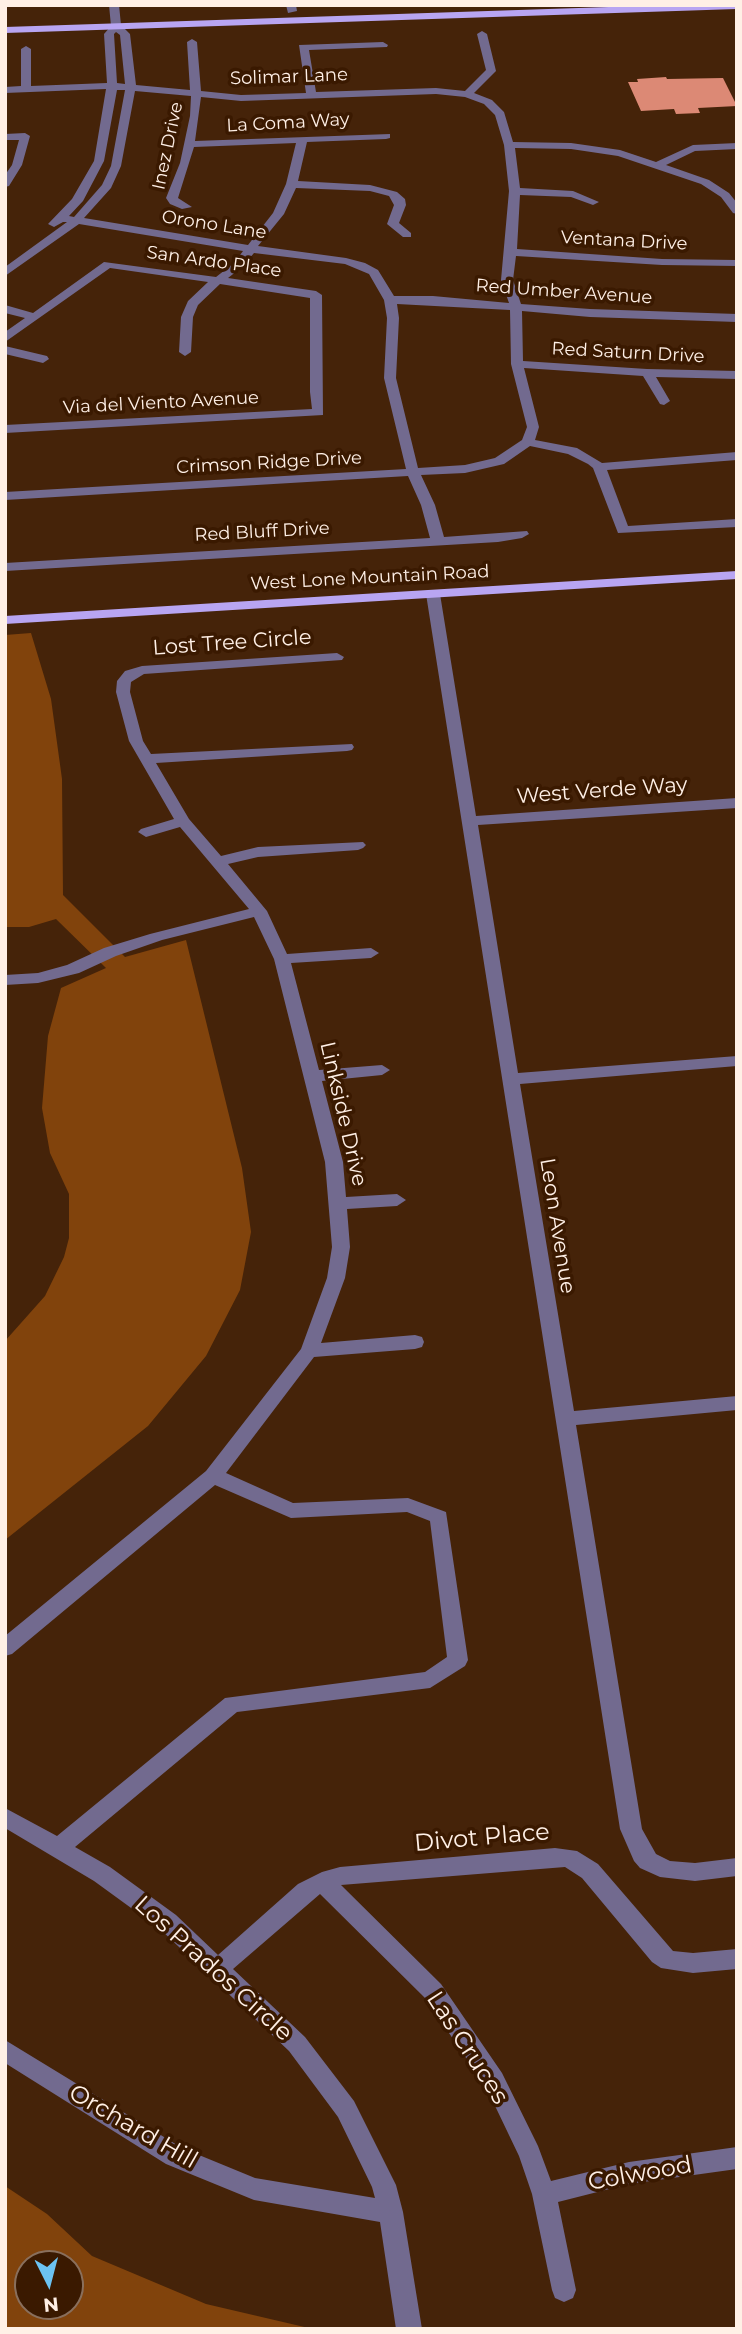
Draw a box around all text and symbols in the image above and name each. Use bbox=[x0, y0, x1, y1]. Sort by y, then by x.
street label: Solimar Lane bbox=[230, 64, 348, 90]
street label: Inez Drive bbox=[148, 100, 188, 192]
street label: La Coma Way bbox=[226, 109, 350, 137]
street label: Orono Lane bbox=[160, 206, 268, 244]
street label: Ventana Drive bbox=[560, 227, 688, 255]
street label: San Ardo Place bbox=[145, 242, 283, 282]
street label: Red Umber Avenue bbox=[475, 275, 653, 309]
street label: Red Saturn Drive bbox=[551, 338, 705, 368]
street label: Via del Viento Avenue bbox=[63, 387, 259, 419]
street label: Crimson Ridge Drive bbox=[176, 447, 362, 479]
street label: Red Bluff Drive bbox=[194, 518, 330, 546]
street label: West Lone Mountain Road bbox=[250, 561, 490, 595]
street label: Lost Tree Circle bbox=[152, 625, 312, 661]
street label: West Verde Way bbox=[516, 772, 688, 810]
street label: Linkside Drive bbox=[314, 1039, 372, 1189]
street label: Leon Avenue bbox=[534, 1156, 580, 1296]
street label: Divot Place bbox=[413, 1818, 551, 1858]
street label: Los Prados Circle bbox=[128, 1890, 298, 2048]
street label: Las Cruces bbox=[420, 1986, 514, 2110]
street label: Orchard Hill bbox=[63, 2079, 203, 2175]
street label: Colwood bbox=[586, 2151, 694, 2197]
north arrow bbox=[14, 2250, 84, 2320]
text: N bbox=[42, 2292, 60, 2317]

